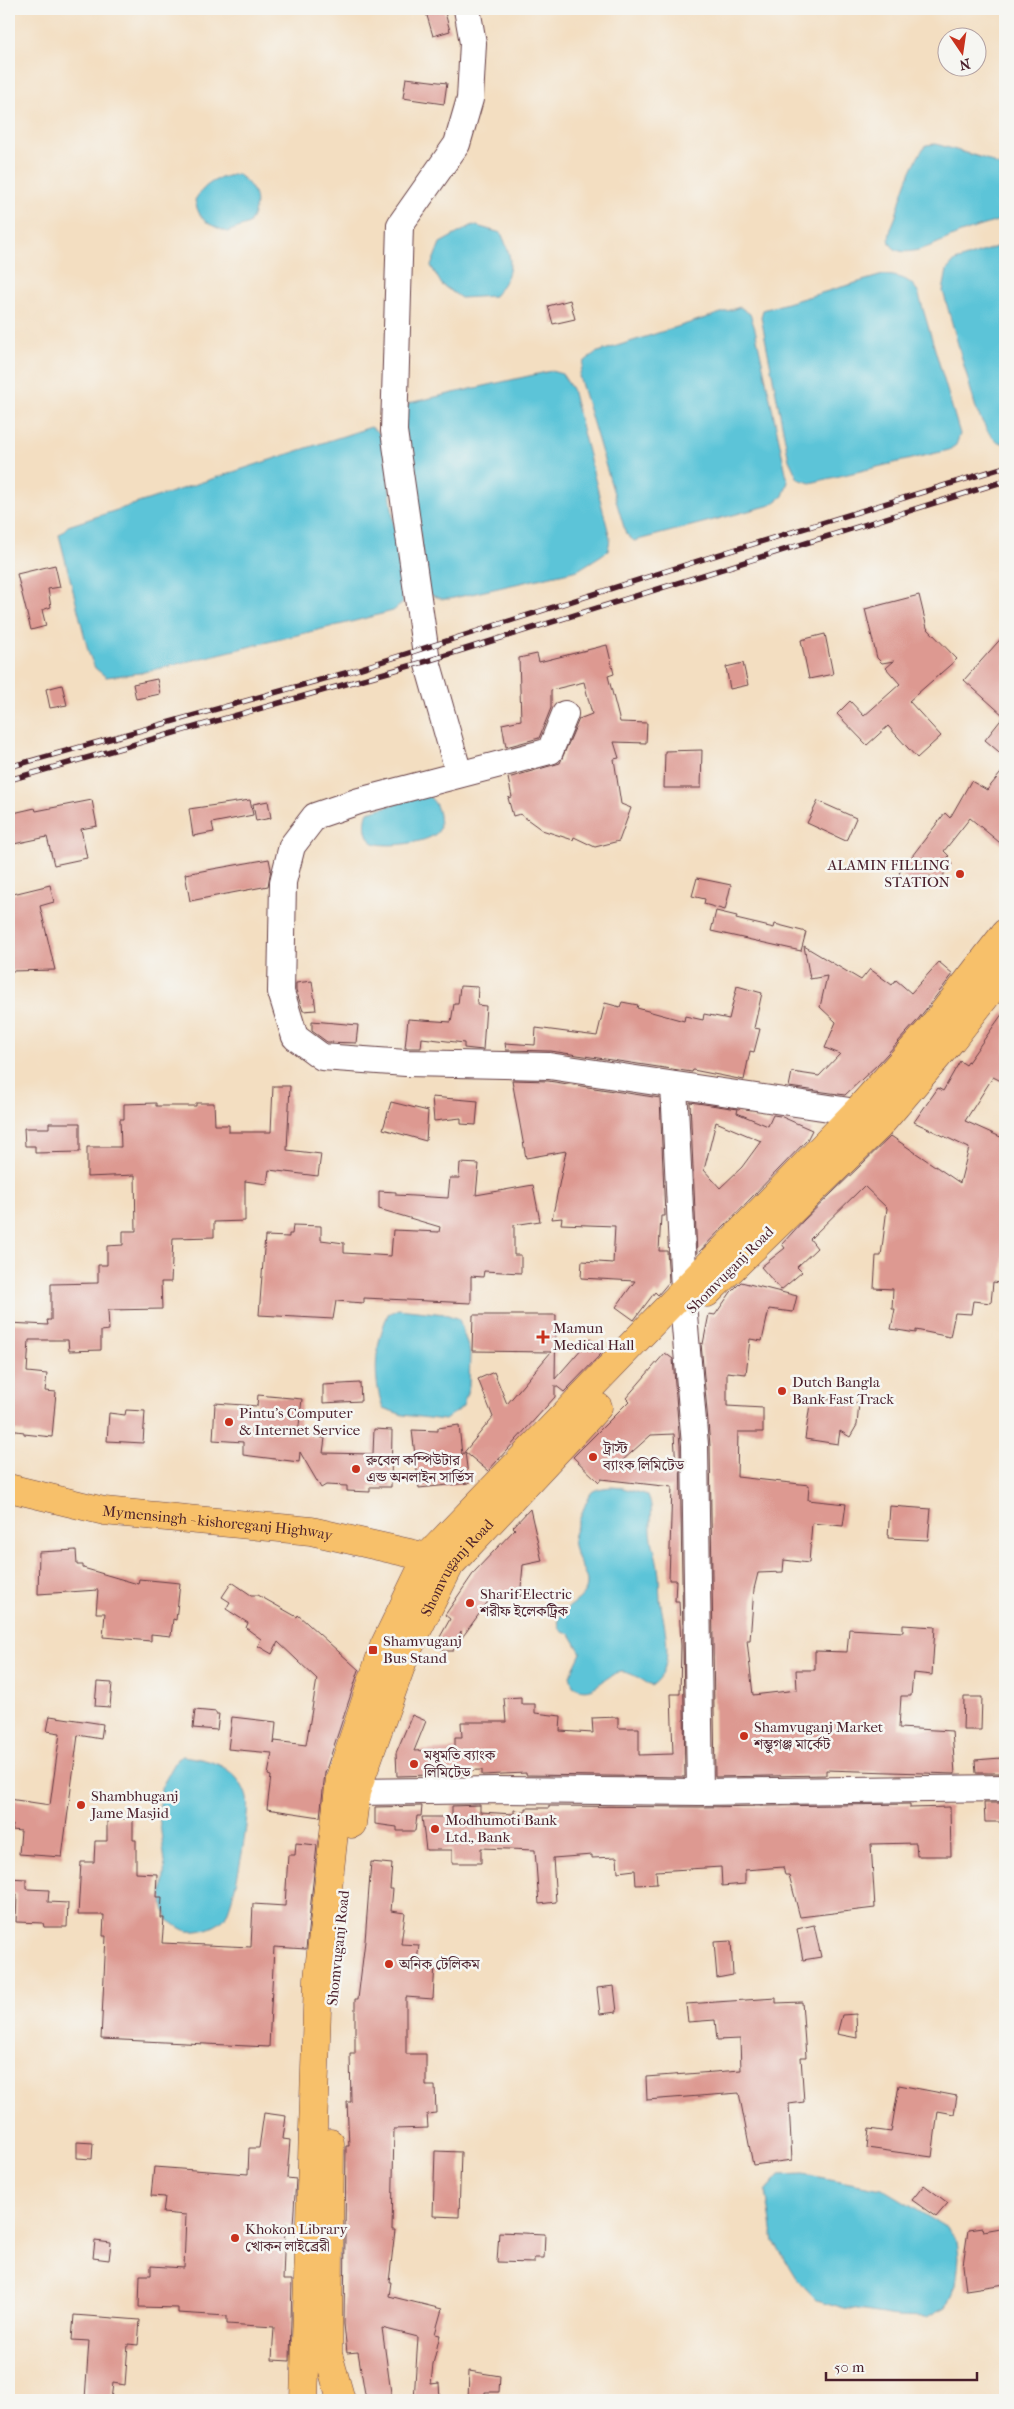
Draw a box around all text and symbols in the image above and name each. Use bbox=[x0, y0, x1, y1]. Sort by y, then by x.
north arrow bbox=[936, 28, 986, 78]
text: N bbox=[957, 55, 972, 74]
place label: ALAMIN FILLING STATION bbox=[826, 856, 951, 891]
marker: ALAMIN FILLING STATION bbox=[954, 868, 966, 880]
street label: Shomvuganj Road bbox=[683, 1222, 778, 1317]
place label: Mamun Medical Hall bbox=[553, 1319, 635, 1354]
marker: Mamun Medical Hall bbox=[537, 1331, 549, 1343]
place label: Dutch Bangla Bank Fast Track bbox=[792, 1373, 894, 1408]
marker: Dutch Bangla Bank Fast Track bbox=[776, 1385, 788, 1397]
place label: Pintu's Computer & Internet Service bbox=[239, 1404, 361, 1439]
marker: Pintu's Computer & Internet Service bbox=[223, 1416, 235, 1428]
place label: ট্রাস্ট ব্যাংক লিমিটেড bbox=[602, 1439, 685, 1474]
place label: রুবেল কম্পিউটার এন্ড অনলাইন সার্ভিস bbox=[365, 1451, 474, 1486]
marker: ট্রাস্ট ব্যাংক লিমিটেড bbox=[587, 1451, 599, 1463]
marker: রুবেল কম্পিউটার এন্ড অনলাইন সার্ভিস bbox=[350, 1463, 362, 1475]
street label: Mymensingh - kishoreganj Highway bbox=[102, 1502, 335, 1545]
street label: Shomvuganj Road bbox=[417, 1515, 498, 1619]
place label: Sharif Electric শরীফ ইলেকট্রিক bbox=[479, 1585, 572, 1620]
marker: Sharif Electric শরীফ ইলেকট্রিক bbox=[464, 1597, 476, 1609]
place label: Shamvuganj Bus Stand bbox=[383, 1632, 462, 1667]
marker: Shamvuganj Bus Stand bbox=[367, 1644, 379, 1656]
place label: Shamvuganj Market শম্ভুগঞ্জ মার্কেট bbox=[753, 1718, 884, 1754]
marker: Shamvuganj Market শম্ভুগঞ্জ মার্কেট bbox=[738, 1730, 750, 1742]
place label: মধুমতি ব্যাংক লিমিটেড bbox=[423, 1746, 496, 1781]
marker: মধুমতি ব্যাংক লিমিটেড bbox=[408, 1758, 420, 1770]
place label: Shambhuganj Jame Masjid bbox=[90, 1787, 178, 1822]
marker: Shambhuganj Jame Masjid bbox=[75, 1799, 87, 1811]
place label: Modhumoti Bank Ltd., Bank bbox=[445, 1811, 557, 1846]
marker: Modhumoti Bank Ltd., Bank bbox=[429, 1823, 441, 1835]
street label: Shomvuganj Road bbox=[323, 1889, 353, 2007]
place label: অনিক টেলিকম bbox=[398, 1955, 481, 1973]
marker: অনিক টেলিকম bbox=[383, 1958, 395, 1970]
place label: Khokon Library খোকন লাইব্রেরী bbox=[245, 2220, 348, 2255]
marker: Khokon Library খোকন লাইব্রেরী bbox=[229, 2232, 241, 2244]
scale bar bbox=[826, 2349, 978, 2381]
text: 50 m bbox=[834, 2358, 865, 2376]

